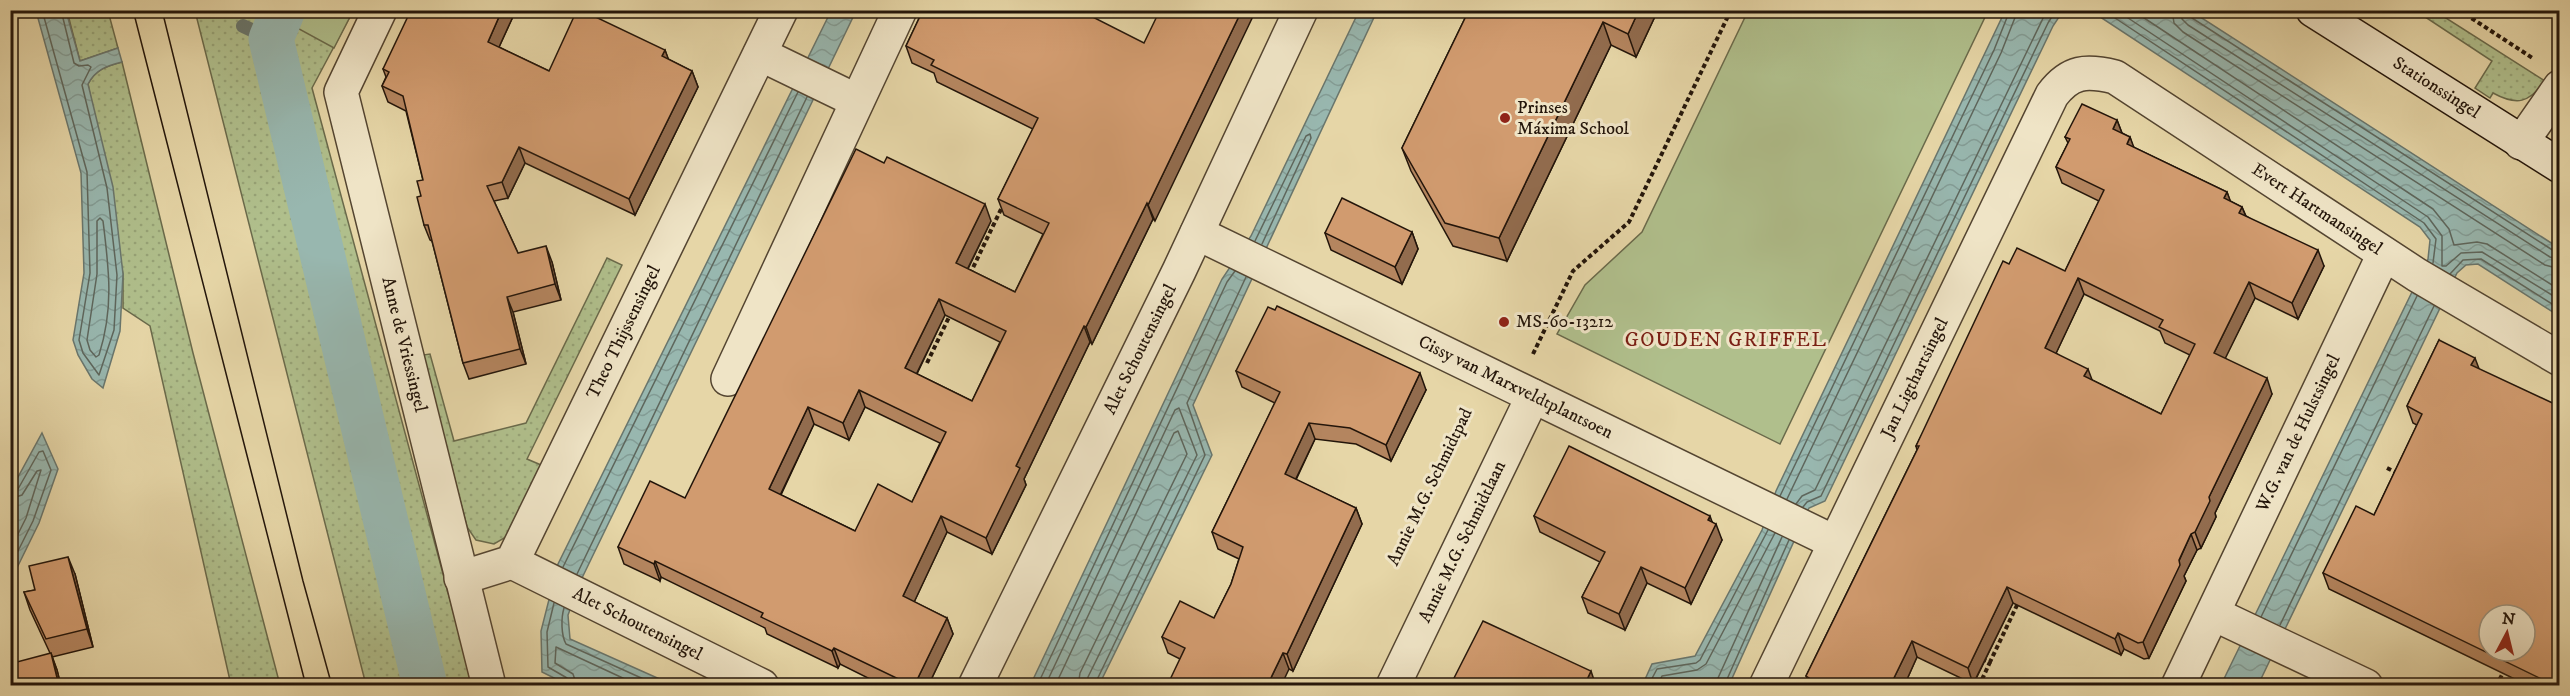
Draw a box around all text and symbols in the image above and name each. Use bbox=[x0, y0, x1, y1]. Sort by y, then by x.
street label: Stationssingel bbox=[2389, 52, 2485, 124]
place label: Prinses Máxima School bbox=[1517, 97, 1630, 140]
marker: Prinses Máxima School bbox=[1498, 111, 1512, 125]
street label: Evert Hartmansingel bbox=[2247, 159, 2387, 260]
street label: Theo Thijssensingel bbox=[582, 261, 666, 403]
street label: Anne de Vriessingel bbox=[376, 275, 431, 415]
street label: Alet Schoutensingel bbox=[1099, 280, 1182, 418]
place label: MS-60-13212 bbox=[1516, 311, 1613, 333]
street label: Jan Ligthartsingel bbox=[1876, 314, 1954, 444]
marker: MS-60-13212 bbox=[1497, 315, 1511, 329]
district label: GOUDEN GRIFFEL bbox=[1625, 328, 1827, 353]
street label: Cissy van Marxveldtplantsoen bbox=[1415, 331, 1617, 444]
street label: W.G. van de Hulstsingel bbox=[2251, 350, 2346, 516]
street label: Annie M.G. Schmidtpad bbox=[1382, 405, 1478, 569]
street label: Annie M.G. Schmidtlaan bbox=[1414, 457, 1511, 626]
street label: Alet Schoutensingel bbox=[569, 583, 707, 666]
north arrow bbox=[2477, 603, 2537, 663]
text: N bbox=[2501, 608, 2516, 630]

